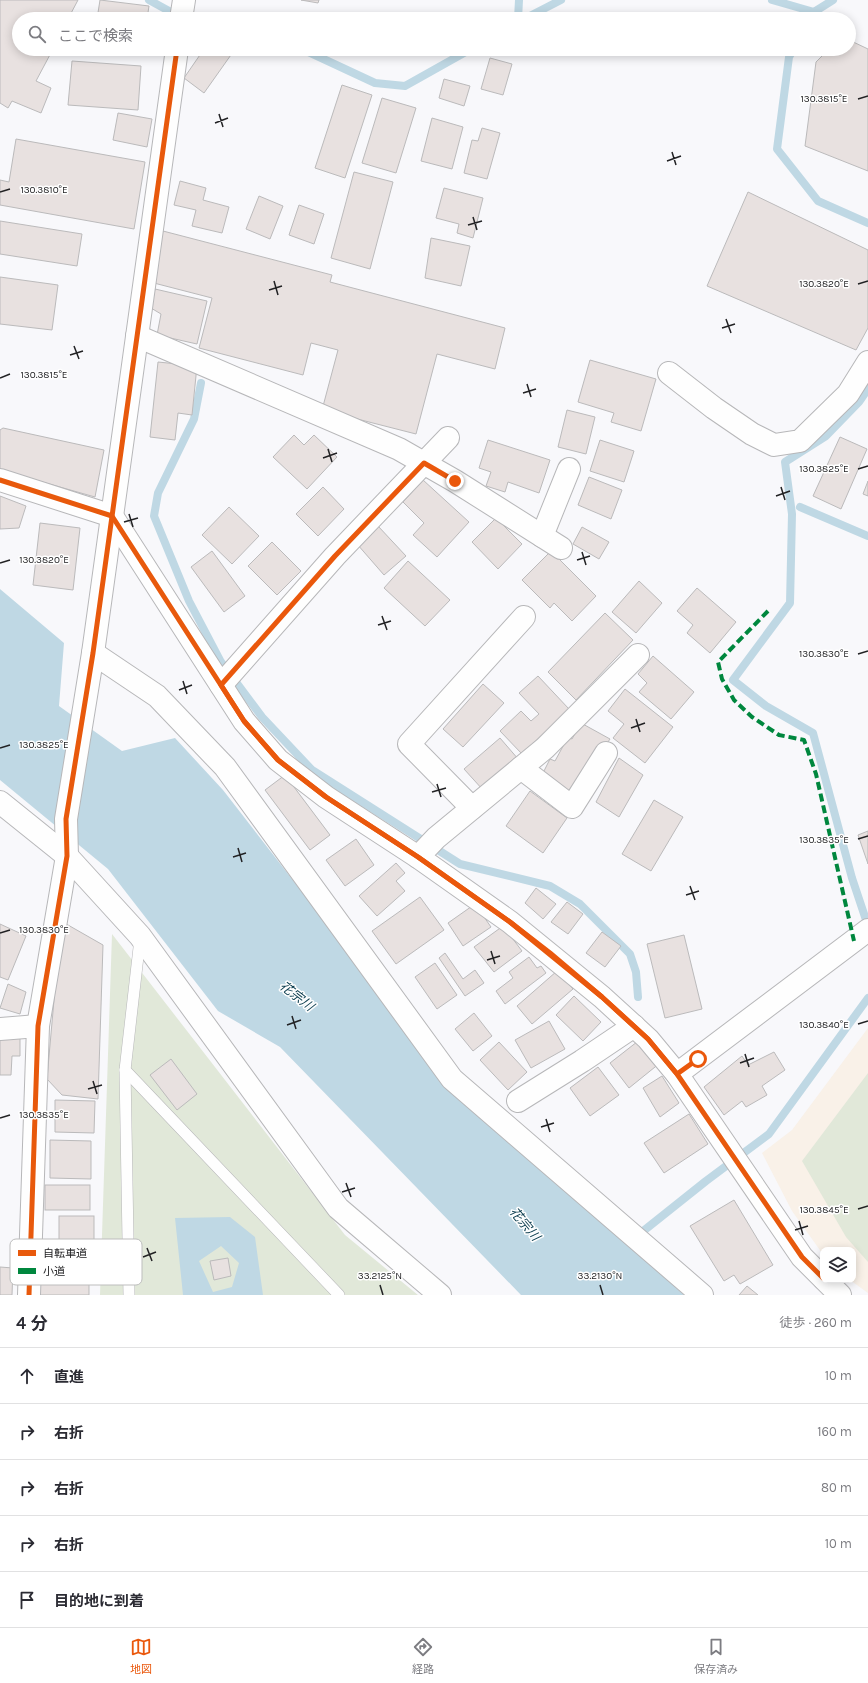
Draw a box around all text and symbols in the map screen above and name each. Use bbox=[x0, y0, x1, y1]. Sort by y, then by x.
search box bbox=[12, 12, 856, 56]
icon: search bbox=[26, 23, 48, 45]
text: ここで検索 bbox=[58, 27, 133, 45]
text: 130.3815°E bbox=[801, 93, 847, 105]
text: 130.3810°E bbox=[20, 184, 68, 196]
text: 130.3820°E bbox=[799, 278, 849, 290]
text: 130.3815°E bbox=[21, 369, 67, 381]
text: 130.3825°E bbox=[799, 463, 849, 475]
route end bbox=[446, 472, 464, 490]
text: 130.3820°E bbox=[19, 554, 69, 566]
text: 130.3830°E bbox=[799, 648, 849, 660]
text: 130.3825°E bbox=[19, 739, 69, 751]
text: 130.3835°E bbox=[799, 834, 849, 846]
text: 130.3830°E bbox=[19, 924, 69, 936]
water label: 花宗川 bbox=[277, 978, 319, 1015]
text: 130.3840°E bbox=[799, 1019, 849, 1031]
route start bbox=[689, 1050, 707, 1068]
text: 130.3835°E bbox=[19, 1109, 69, 1121]
water label: 花宗川 bbox=[507, 1204, 545, 1245]
text: 130.3845°E bbox=[799, 1204, 849, 1216]
legend bbox=[10, 1239, 142, 1285]
text: 自転車道 bbox=[43, 1247, 87, 1260]
map controls bbox=[820, 1247, 856, 1283]
button: layers bbox=[820, 1247, 856, 1283]
text: 小道 bbox=[43, 1265, 65, 1278]
text: 33.2125°N bbox=[358, 1270, 402, 1282]
text: 33.2130°N bbox=[578, 1270, 622, 1282]
text: 4 分 bbox=[16, 1313, 47, 1333]
text: 徒歩 · 260 m bbox=[780, 1315, 852, 1330]
icon: ahead bbox=[16, 1365, 38, 1387]
text: 直進 bbox=[54, 1368, 84, 1386]
text: 10 m bbox=[825, 1368, 852, 1383]
icon: right bbox=[16, 1421, 38, 1443]
text: 右折 bbox=[54, 1424, 84, 1442]
text: 160 m bbox=[817, 1424, 852, 1439]
icon: right bbox=[16, 1477, 38, 1499]
text: 右折 bbox=[54, 1480, 84, 1498]
text: 80 m bbox=[821, 1480, 852, 1495]
icon: right bbox=[16, 1533, 38, 1555]
text: 右折 bbox=[54, 1536, 84, 1554]
text: 10 m bbox=[825, 1536, 852, 1551]
icon: arrive bbox=[16, 1589, 38, 1611]
text: 目的地に到着 bbox=[54, 1592, 144, 1610]
tab: 地図 bbox=[130, 1636, 152, 1676]
tab: 経路 bbox=[412, 1636, 434, 1676]
tab: 保存済み bbox=[694, 1636, 738, 1676]

